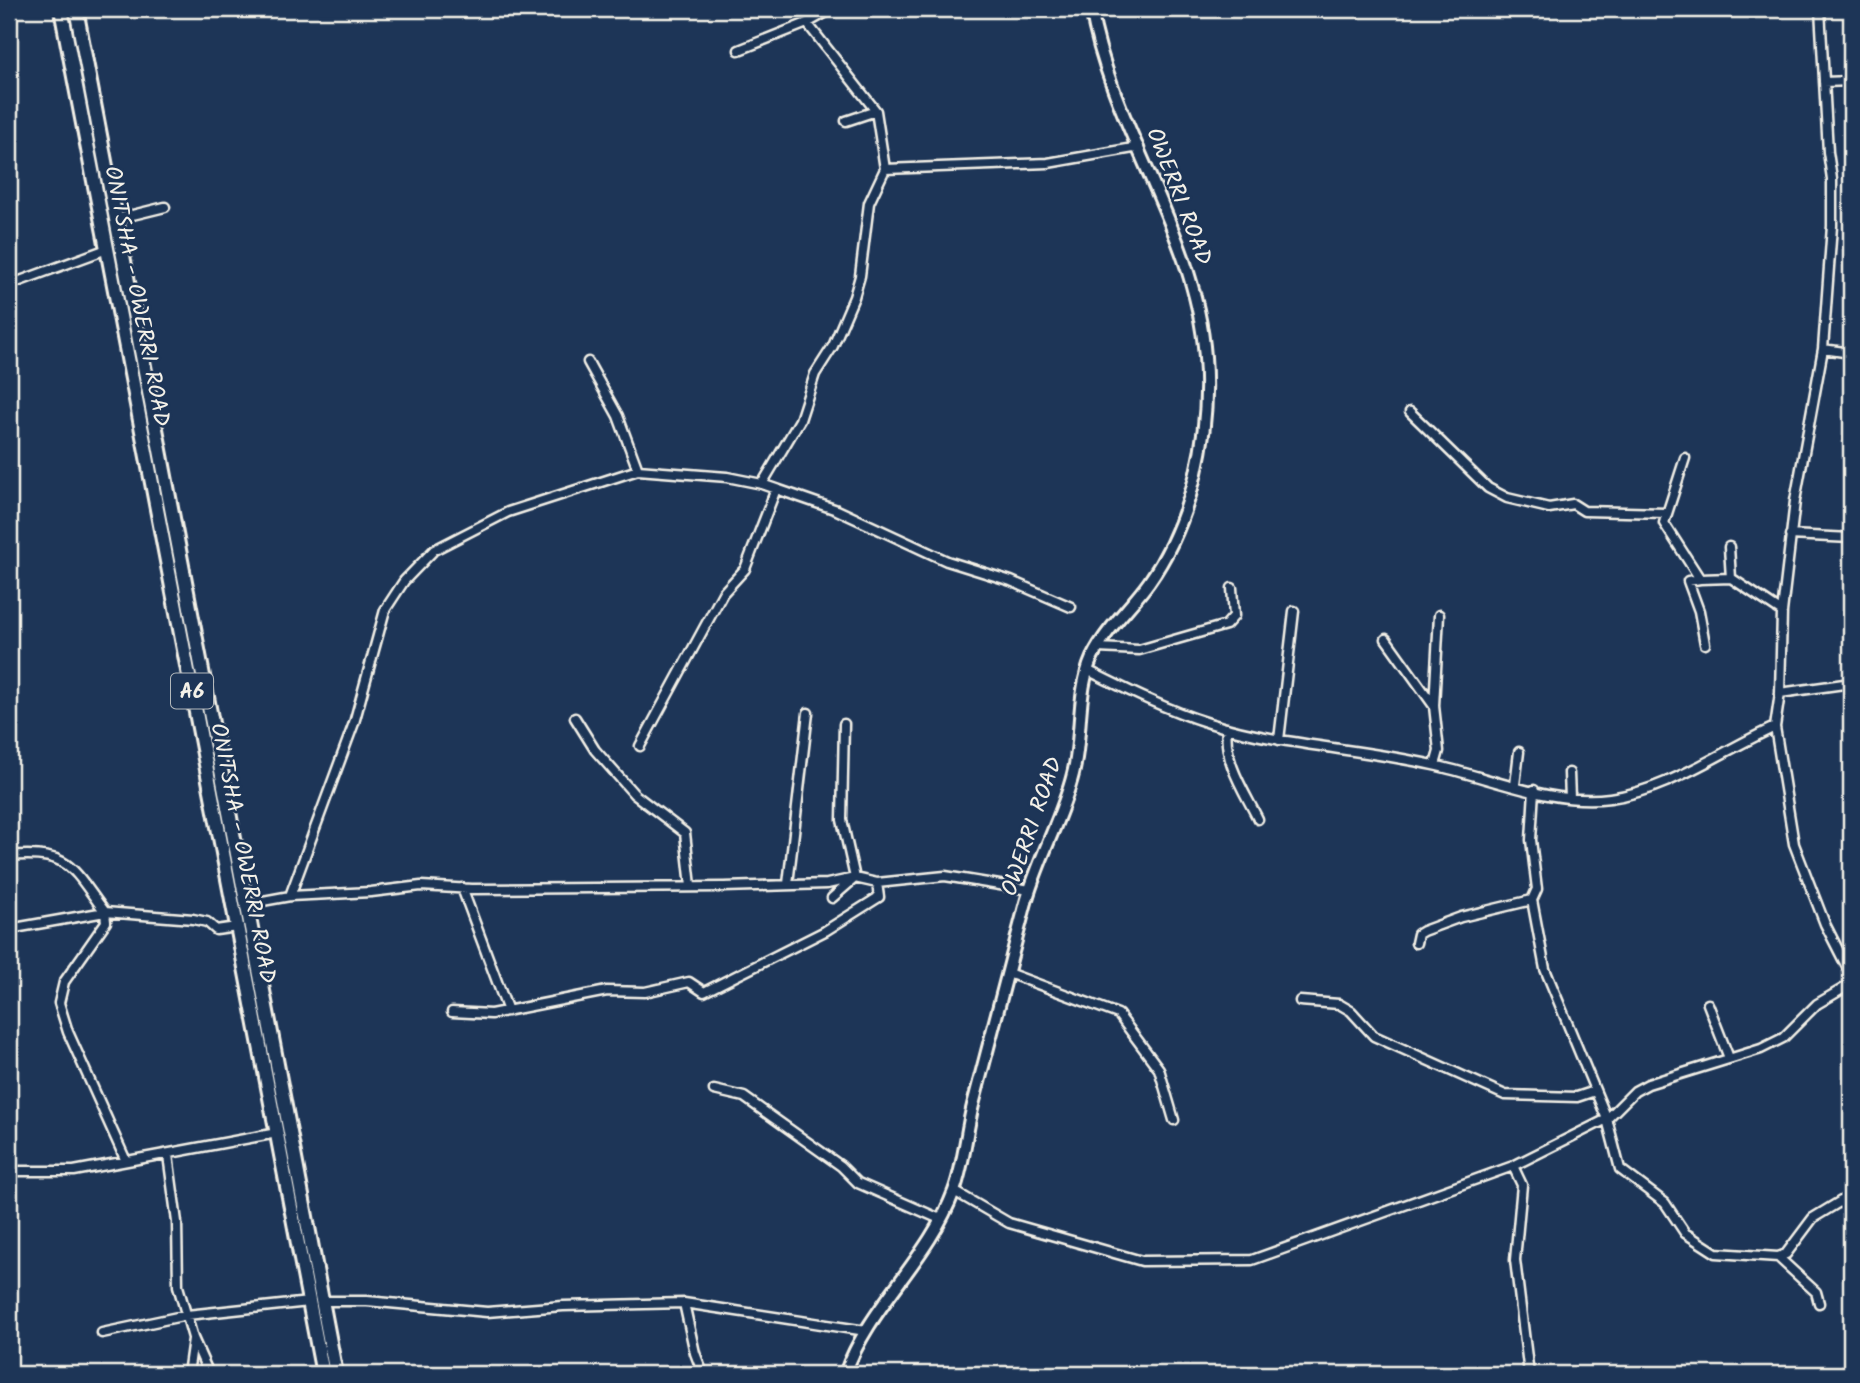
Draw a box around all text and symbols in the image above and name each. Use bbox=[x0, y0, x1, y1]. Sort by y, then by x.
street label: OWERRI ROAD bbox=[1135, 123, 1221, 271]
street label: ONITSHA - OWERRI ROAD bbox=[93, 163, 179, 430]
road number: A6 bbox=[171, 674, 213, 708]
street label: ONITSHA - OWERRI ROAD bbox=[199, 720, 285, 987]
street label: OWERRI ROAD bbox=[992, 752, 1074, 901]

